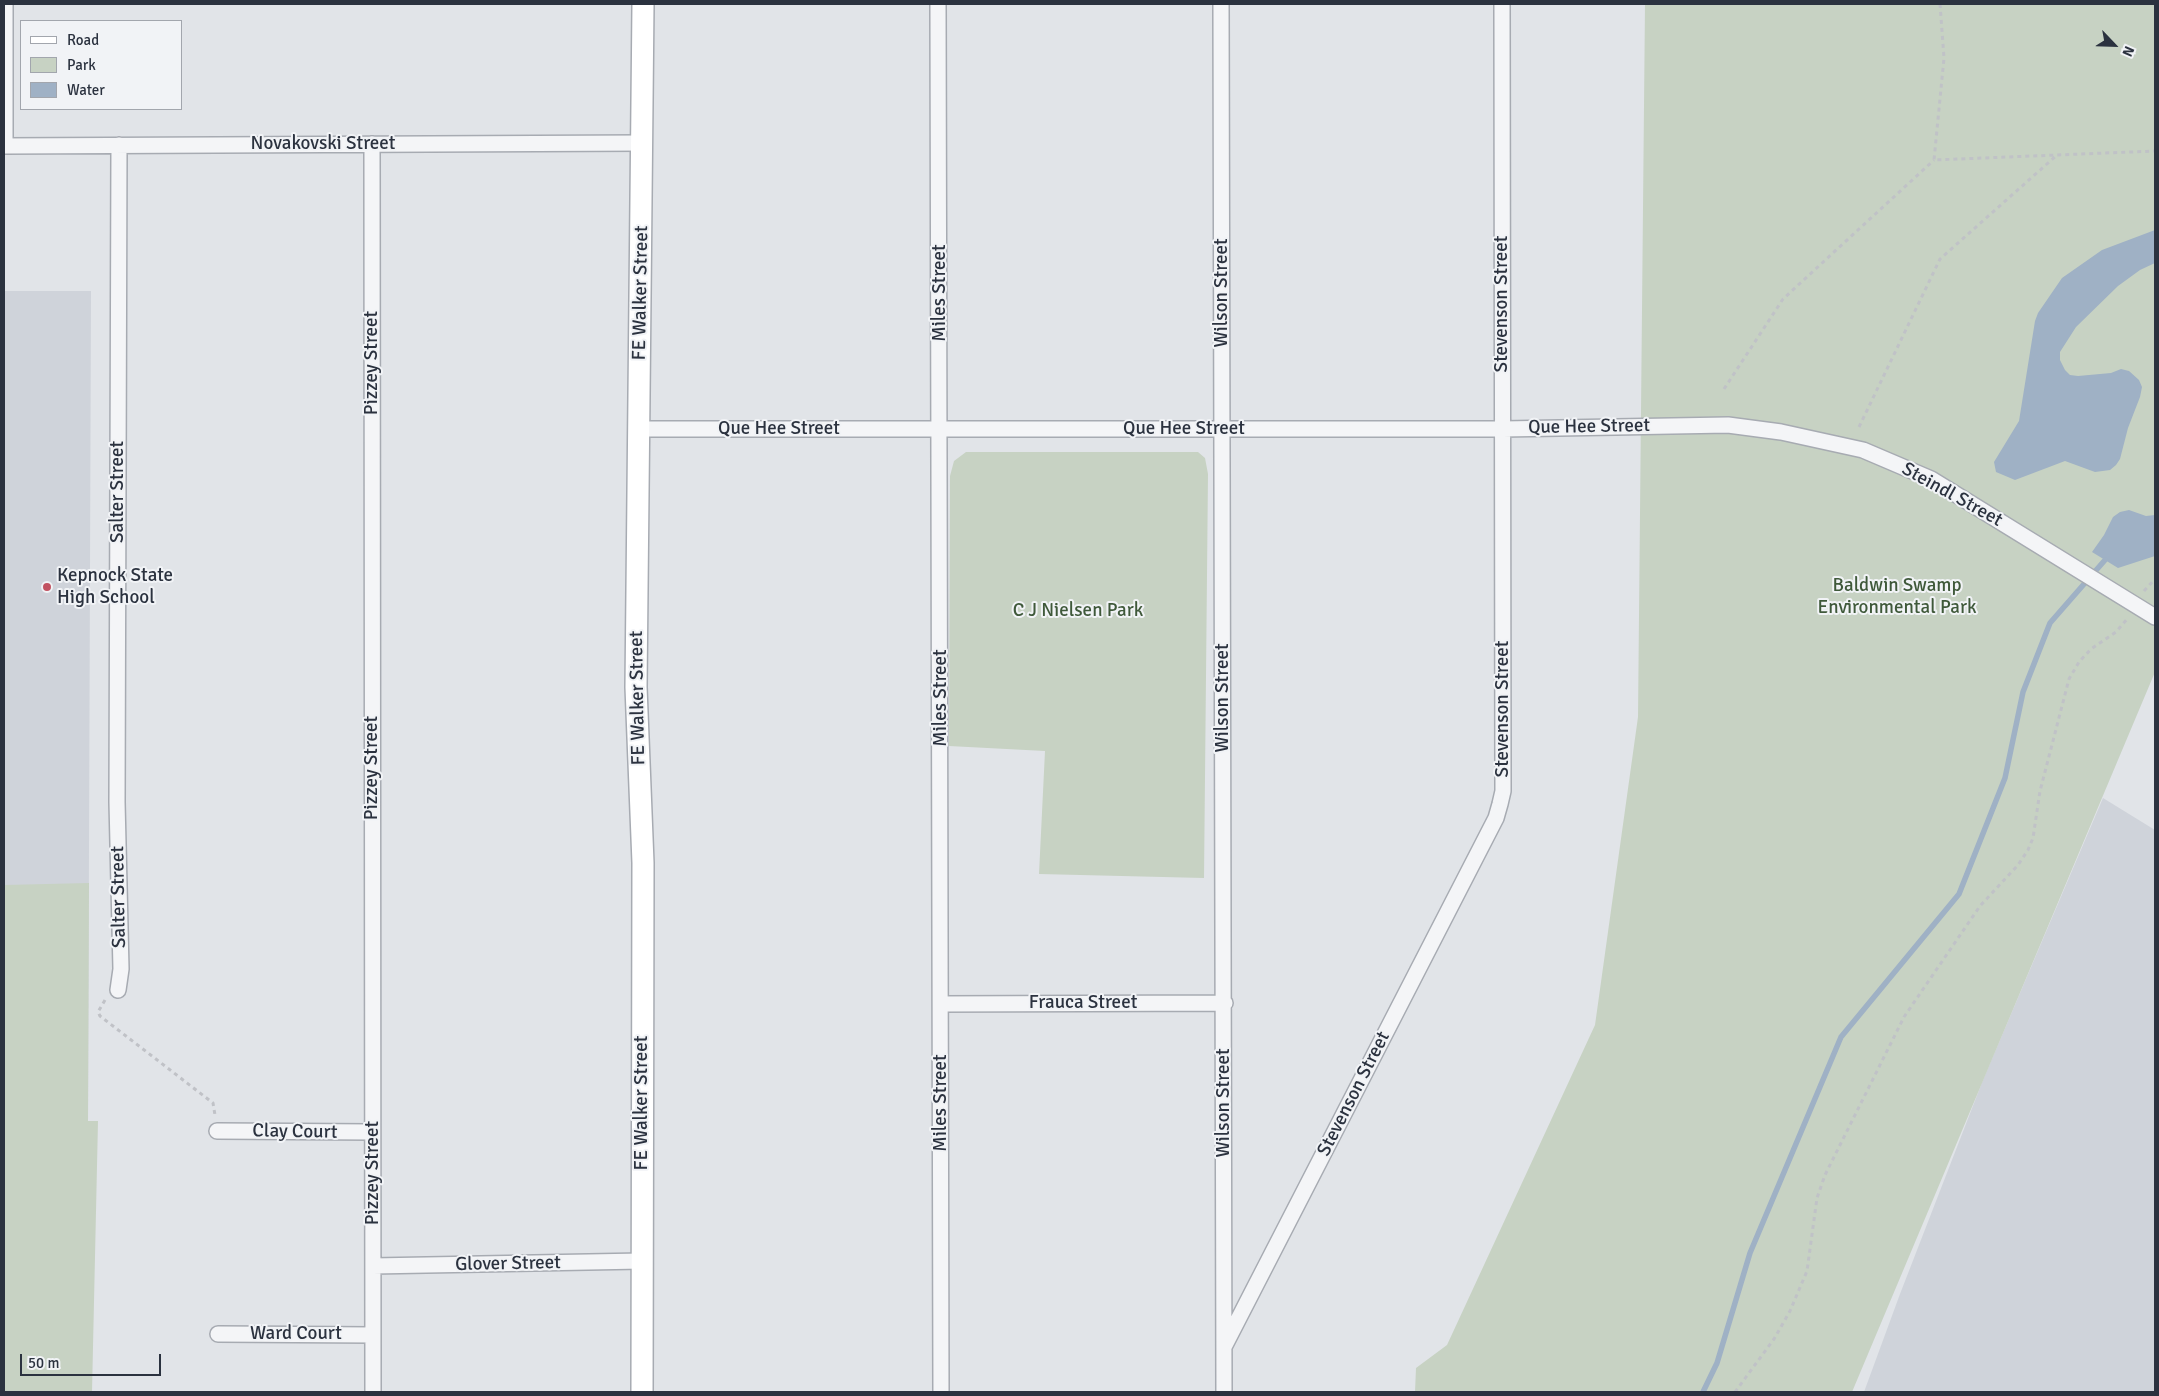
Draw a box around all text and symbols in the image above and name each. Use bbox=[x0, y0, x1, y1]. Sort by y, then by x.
legend bbox=[20, 20, 182, 110]
north arrow bbox=[2089, 20, 2139, 70]
text: Road bbox=[67, 31, 99, 49]
text: N bbox=[2118, 43, 2138, 59]
text: Park bbox=[67, 56, 96, 74]
text: Water bbox=[67, 81, 105, 99]
street label: Novakovski Street bbox=[251, 133, 395, 155]
street label: FE Walker Street bbox=[628, 225, 654, 361]
street label: Stevenson Street bbox=[1491, 236, 1513, 372]
street label: Wilson Street bbox=[1211, 238, 1233, 348]
street label: Miles Street bbox=[929, 244, 951, 342]
street label: Pizzey Street bbox=[361, 311, 383, 415]
street label: Que Hee Street bbox=[1528, 415, 1650, 439]
street label: Que Hee Street bbox=[718, 418, 840, 440]
street label: Que Hee Street bbox=[1123, 418, 1245, 440]
street label: Salter Street bbox=[107, 441, 129, 543]
street label: Steindl Street bbox=[1898, 458, 2006, 532]
place label: Kepnock State High School bbox=[57, 565, 173, 609]
park label: Baldwin Swamp Environmental Park bbox=[1818, 575, 1976, 619]
marker: Kepnock State High School bbox=[41, 581, 53, 593]
park label: C J Nielsen Park bbox=[1013, 600, 1143, 622]
street label: FE Walker Street bbox=[625, 630, 651, 766]
street label: Stevenson Street bbox=[1492, 641, 1514, 777]
street label: Wilson Street bbox=[1212, 643, 1234, 753]
street label: Miles Street bbox=[930, 649, 952, 747]
street label: Pizzey Street bbox=[361, 716, 383, 820]
street label: Salter Street bbox=[107, 846, 131, 948]
street label: Frauca Street bbox=[1029, 992, 1137, 1014]
street label: Stevenson Street bbox=[1313, 1028, 1395, 1160]
street label: FE Walker Street bbox=[631, 1036, 653, 1170]
street label: Wilson Street bbox=[1213, 1048, 1235, 1158]
street label: Miles Street bbox=[930, 1054, 952, 1152]
street label: Clay Court bbox=[252, 1120, 338, 1144]
street label: Pizzey Street bbox=[362, 1121, 384, 1225]
street label: Glover Street bbox=[455, 1252, 561, 1276]
street label: Ward Court bbox=[250, 1323, 342, 1345]
scale bar bbox=[22, 1344, 164, 1376]
text: 50 m bbox=[28, 1354, 59, 1372]

